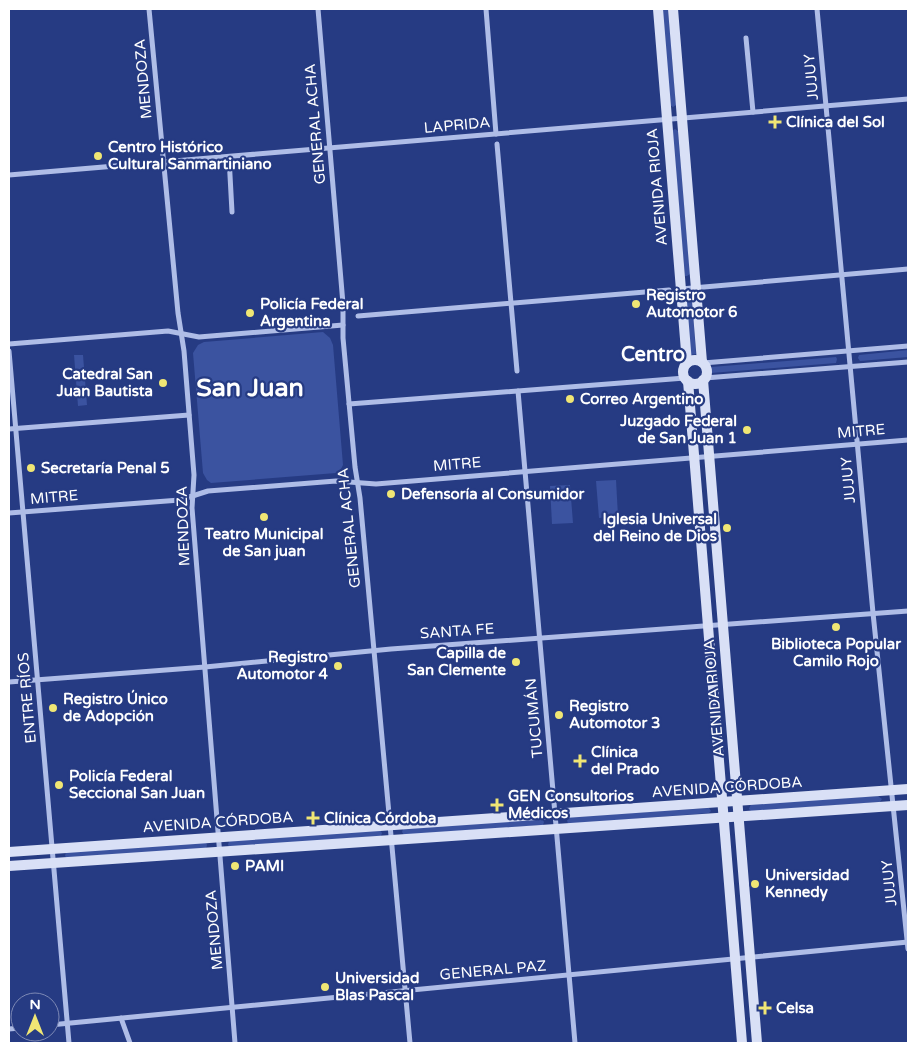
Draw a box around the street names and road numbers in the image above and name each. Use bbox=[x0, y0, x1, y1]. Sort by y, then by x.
street label: MENDOZA bbox=[131, 38, 155, 120]
street label: JUJUY bbox=[800, 53, 822, 101]
street label: GENERAL ACHA bbox=[301, 63, 329, 185]
street label: LAPRIDA bbox=[423, 113, 491, 137]
street label: AVENIDA RIOJA bbox=[643, 127, 671, 247]
street label: MITRE bbox=[836, 420, 886, 442]
street label: MITRE bbox=[432, 453, 482, 475]
street label: JUJUY bbox=[837, 456, 859, 504]
street label: GENERAL ACHA bbox=[334, 467, 364, 589]
street label: MITRE bbox=[29, 486, 79, 508]
street label: MENDOZA bbox=[173, 486, 193, 566]
street label: SANTA FE bbox=[419, 619, 495, 643]
street label: AVENIDA RIOJA bbox=[700, 638, 728, 758]
street label: ENTRE RÍOS bbox=[14, 652, 40, 744]
street label: TUCUMÁN bbox=[522, 677, 546, 759]
street label: AVENIDA CÓRDOBA bbox=[651, 773, 803, 801]
street label: AVENIDA CÓRDOBA bbox=[142, 808, 294, 836]
street label: JUJUY bbox=[878, 859, 900, 907]
street label: MENDOZA bbox=[202, 889, 226, 971]
street label: GENERAL PAZ bbox=[439, 956, 547, 984]

